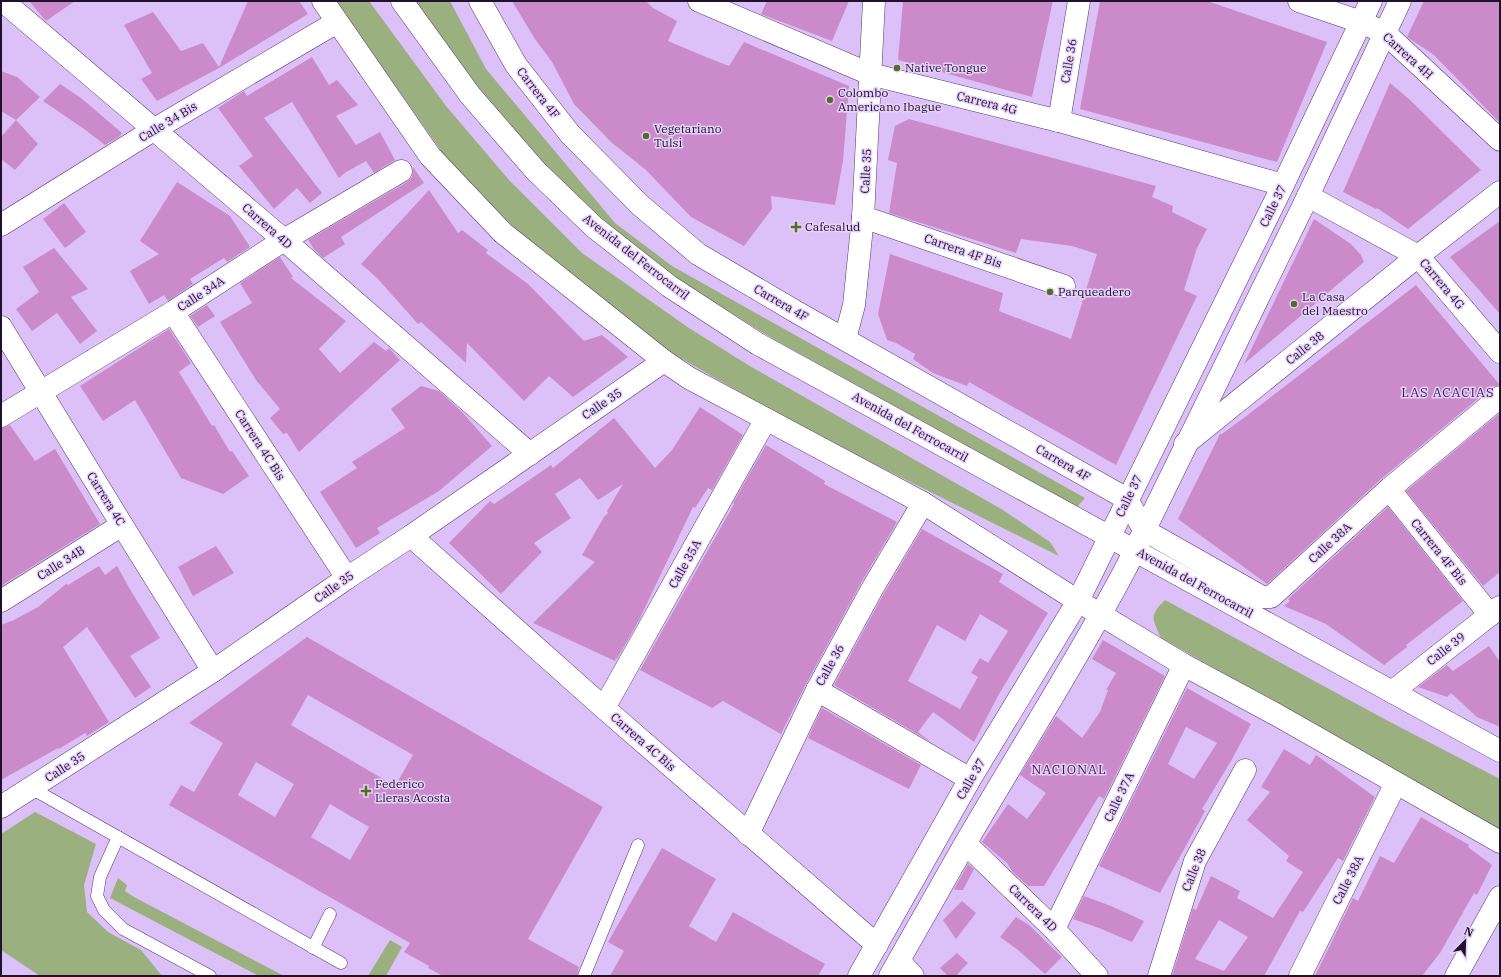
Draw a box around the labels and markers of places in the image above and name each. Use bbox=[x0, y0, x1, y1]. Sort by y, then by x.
place label: Native Tongue bbox=[905, 60, 986, 75]
marker: Native Tongue bbox=[892, 63, 902, 73]
place label: Colombo Americano Ibague bbox=[838, 85, 941, 114]
marker: Colombo Americano Ibague bbox=[825, 95, 835, 105]
place label: Vegetariano Tulsi bbox=[654, 121, 722, 150]
marker: Vegetariano Tulsi bbox=[641, 131, 651, 141]
place label: Cafesalud bbox=[805, 219, 860, 234]
marker: Cafesalud bbox=[790, 221, 802, 233]
place label: Parqueadero bbox=[1058, 284, 1131, 299]
marker: Parqueadero bbox=[1045, 287, 1055, 297]
place label: La Casa del Maestro bbox=[1302, 289, 1368, 318]
marker: La Casa del Maestro bbox=[1289, 299, 1299, 309]
place label: Federico Lleras Acosta bbox=[375, 776, 451, 805]
marker: Federico Lleras Acosta bbox=[360, 785, 372, 797]

